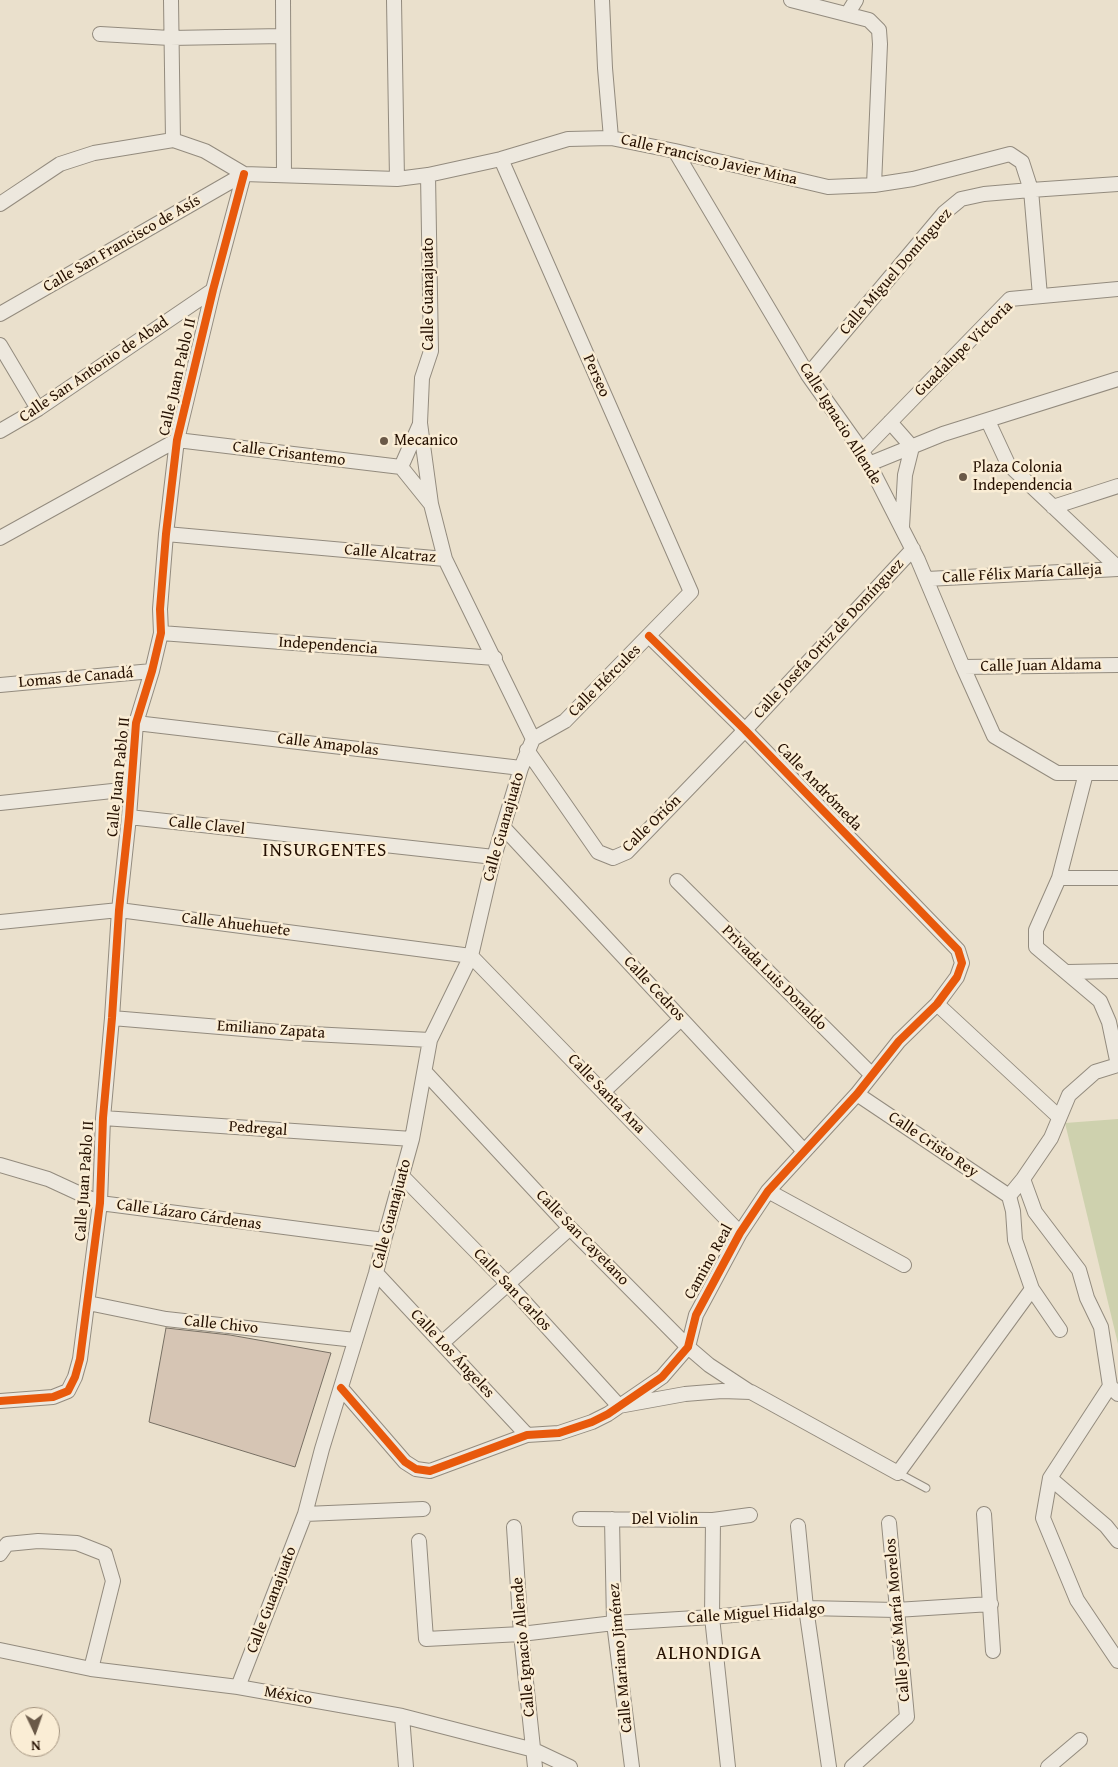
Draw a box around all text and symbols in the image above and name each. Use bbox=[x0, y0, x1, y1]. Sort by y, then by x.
street label: Calle Francisco Javier Mina bbox=[619, 130, 799, 190]
street label: Calle San Francisco de Asís bbox=[40, 191, 204, 297]
street label: Calle Miguel Domínguez bbox=[836, 205, 956, 339]
street label: Calle Guanajuato bbox=[419, 238, 439, 350]
street label: Guadalupe Victoria bbox=[911, 297, 1017, 401]
street label: Calle San Antonio de Abad bbox=[16, 313, 172, 427]
street label: Calle Juan Pablo II bbox=[155, 316, 201, 438]
street label: Perseo bbox=[578, 352, 614, 400]
street label: Calle Ignacio Allende bbox=[795, 359, 885, 489]
place label: Mecanico bbox=[394, 431, 458, 451]
marker: Mecanico bbox=[378, 435, 390, 447]
street label: Calle Crisantemo bbox=[232, 438, 346, 470]
place label: Plaza Colonia Independencia bbox=[973, 458, 1072, 496]
marker: Plaza Colonia Independencia bbox=[957, 471, 969, 483]
street label: Calle Alcatraz bbox=[343, 540, 437, 568]
street label: Calle Josefa Ortiz de Domínguez bbox=[750, 555, 908, 723]
street label: Calle Félix María Calleja bbox=[942, 560, 1102, 588]
street label: Independencia bbox=[278, 633, 378, 659]
street label: Calle Hércules bbox=[565, 641, 645, 721]
street label: Calle Juan Aldama bbox=[980, 655, 1102, 677]
street label: Lomas de Canadá bbox=[18, 663, 134, 693]
street label: Calle Juan Pablo II bbox=[103, 716, 135, 838]
street label: Calle Amapolas bbox=[276, 729, 380, 761]
street label: Calle Andrómeda bbox=[772, 739, 866, 835]
street label: Calle Guanajuato bbox=[479, 770, 529, 884]
street label: Calle Orión bbox=[619, 791, 685, 857]
street label: Calle Clavel bbox=[168, 812, 246, 840]
district label: INSURGENTES bbox=[261, 840, 389, 862]
street label: Calle Ahuehuete bbox=[181, 909, 291, 941]
street label: Privada Luis Donaldo bbox=[717, 921, 831, 1035]
street label: Calle Cedros bbox=[619, 953, 689, 1025]
street label: Emiliano Zapata bbox=[216, 1017, 326, 1043]
street label: Calle Santa Ana bbox=[563, 1050, 649, 1138]
street label: Calle Cristo Rey bbox=[884, 1108, 982, 1182]
street label: Pedregal bbox=[228, 1117, 288, 1141]
street label: Calle Juan Pablo II bbox=[71, 1120, 99, 1242]
street label: Calle Guanajuato bbox=[368, 1157, 416, 1271]
street label: Calle San Cayetano bbox=[531, 1186, 633, 1290]
street label: Calle Lázaro Cárdenas bbox=[115, 1195, 263, 1235]
street label: Camino Real bbox=[680, 1221, 738, 1303]
street label: Calle San Carlos bbox=[469, 1245, 555, 1335]
street label: Calle Los Ángeles bbox=[406, 1306, 498, 1402]
street label: Calle Chivo bbox=[183, 1312, 259, 1338]
street label: Del Violin bbox=[632, 1510, 698, 1530]
street label: Calle José María Morelos bbox=[881, 1538, 915, 1702]
street label: Calle Guanajuato bbox=[243, 1544, 301, 1656]
street label: Calle Ignacio Allende bbox=[508, 1576, 540, 1718]
street label: Calle Mariano Jiménez bbox=[605, 1583, 637, 1733]
street label: Calle Miguel Hidalgo bbox=[687, 1600, 825, 1628]
district label: ALHONDIGA bbox=[655, 1643, 763, 1665]
street label: México bbox=[262, 1682, 314, 1710]
north arrow bbox=[10, 1707, 60, 1757]
text: N bbox=[31, 1736, 41, 1756]

